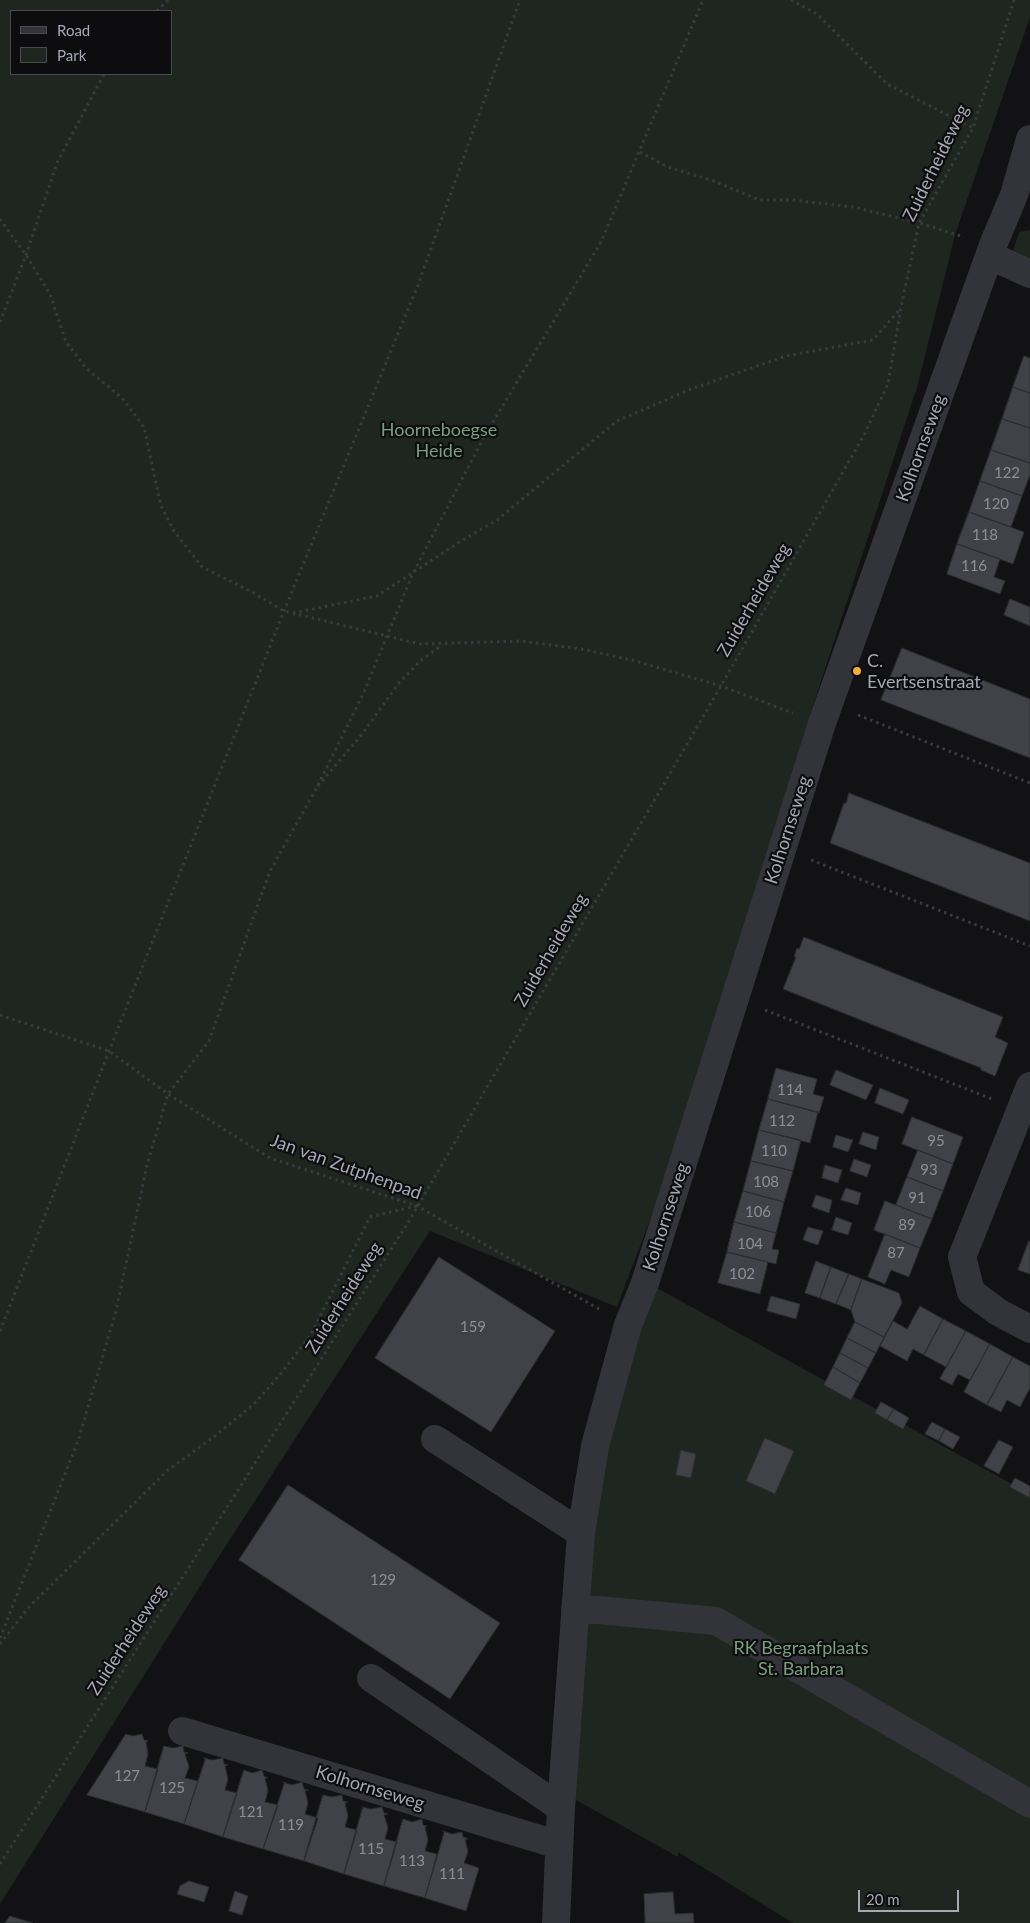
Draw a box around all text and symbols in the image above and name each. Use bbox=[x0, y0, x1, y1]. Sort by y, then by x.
legend bbox=[10, 10, 172, 75]
text: Road bbox=[57, 21, 90, 39]
text: Park bbox=[57, 46, 86, 64]
street label: Zuiderheideweg bbox=[898, 101, 974, 225]
street label: Kolhornseweg bbox=[892, 391, 950, 505]
park label: Hoorneboegse Heide bbox=[381, 419, 497, 462]
house number: 122 bbox=[994, 464, 1020, 482]
house number: 120 bbox=[983, 495, 1009, 513]
house number: 118 bbox=[972, 526, 998, 544]
street label: Zuiderheideweg bbox=[713, 540, 795, 660]
house number: 116 bbox=[961, 557, 987, 575]
place label: C. Evertsenstraat bbox=[867, 650, 981, 692]
marker: C. Evertsenstraat bbox=[851, 665, 863, 677]
street label: Kolhornseweg bbox=[760, 773, 816, 887]
street label: Zuiderheideweg bbox=[510, 890, 592, 1010]
house number: 114 bbox=[777, 1081, 803, 1099]
house number: 112 bbox=[769, 1112, 795, 1130]
street label: Jan van Zutphenpad bbox=[267, 1130, 425, 1204]
house number: 95 bbox=[927, 1132, 945, 1150]
house number: 110 bbox=[761, 1142, 787, 1160]
street label: Kolhornseweg bbox=[638, 1160, 694, 1274]
house number: 93 bbox=[920, 1161, 938, 1179]
house number: 108 bbox=[753, 1173, 779, 1191]
house number: 91 bbox=[908, 1189, 926, 1207]
house number: 106 bbox=[745, 1203, 771, 1221]
house number: 89 bbox=[898, 1216, 916, 1234]
house number: 104 bbox=[737, 1235, 763, 1253]
street label: Zuiderheideweg bbox=[301, 1238, 387, 1358]
house number: 87 bbox=[887, 1244, 905, 1262]
house number: 102 bbox=[729, 1265, 755, 1283]
house number: 159 bbox=[460, 1318, 486, 1336]
house number: 129 bbox=[370, 1571, 396, 1589]
street label: Zuiderheideweg bbox=[83, 1581, 171, 1699]
park label: RK Begraafplaats St. Barbara bbox=[733, 1637, 869, 1680]
street label: Kolhornseweg bbox=[313, 1761, 427, 1815]
house number: 127 bbox=[114, 1767, 140, 1785]
house number: 125 bbox=[159, 1779, 185, 1797]
house number: 121 bbox=[238, 1803, 264, 1821]
house number: 119 bbox=[278, 1816, 304, 1834]
house number: 115 bbox=[358, 1840, 384, 1858]
house number: 113 bbox=[399, 1852, 425, 1870]
house number: 111 bbox=[439, 1865, 465, 1883]
scale bar bbox=[860, 1880, 961, 1912]
text: 20 m bbox=[866, 1890, 900, 1908]

